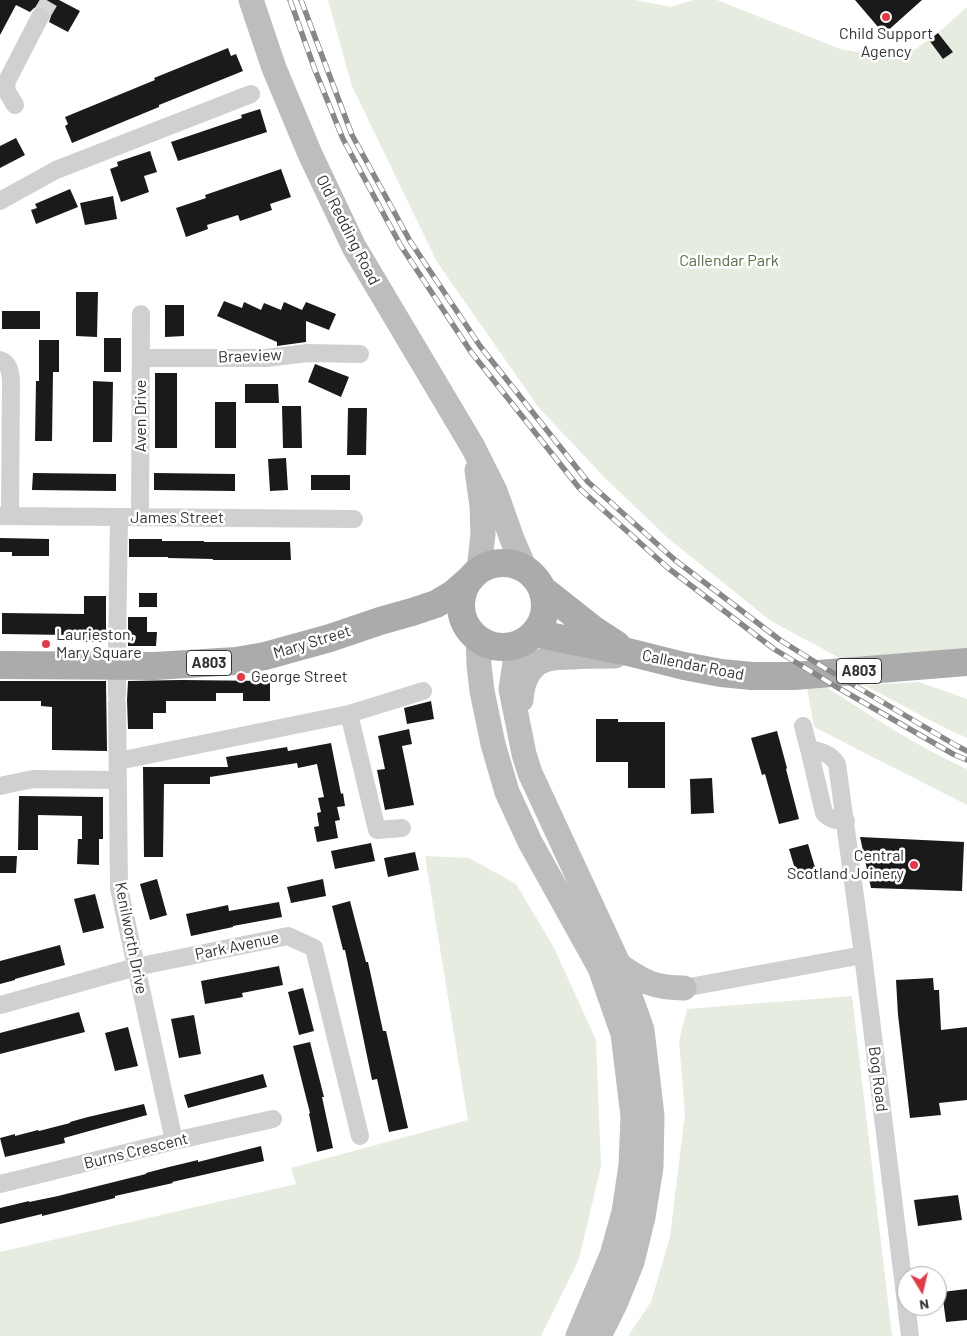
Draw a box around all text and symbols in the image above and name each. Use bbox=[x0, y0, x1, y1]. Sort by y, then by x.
marker: Child Support Agency bbox=[880, 11, 892, 23]
place label: Child Support Agency bbox=[839, 24, 933, 62]
street label: Old Redding Road bbox=[312, 172, 384, 288]
park label: Callendar Park bbox=[679, 251, 779, 271]
street label: Braeview bbox=[218, 345, 282, 367]
street label: Aven Drive bbox=[131, 380, 151, 452]
street label: James Street bbox=[130, 508, 224, 528]
street label: Mary Street bbox=[271, 621, 353, 663]
place label: Laurieston, Mary Square bbox=[56, 625, 142, 663]
marker: Laurieston, Mary Square bbox=[40, 638, 52, 650]
street label: Callendar Road bbox=[640, 646, 746, 684]
road number: A803 bbox=[186, 650, 232, 676]
road number: A803 bbox=[836, 658, 882, 684]
place label: George Street bbox=[251, 667, 348, 687]
marker: George Street bbox=[235, 671, 247, 683]
place label: Central Scotland Joinery bbox=[787, 846, 904, 884]
marker: Central Scotland Joinery bbox=[908, 859, 920, 871]
street label: Kenilworth Drive bbox=[111, 880, 151, 996]
street label: Park Avenue bbox=[193, 928, 281, 964]
street label: Bog Road bbox=[864, 1045, 892, 1113]
street label: Burns Crescent bbox=[82, 1129, 190, 1173]
north arrow bbox=[897, 1266, 947, 1316]
text: N bbox=[918, 1296, 930, 1314]

